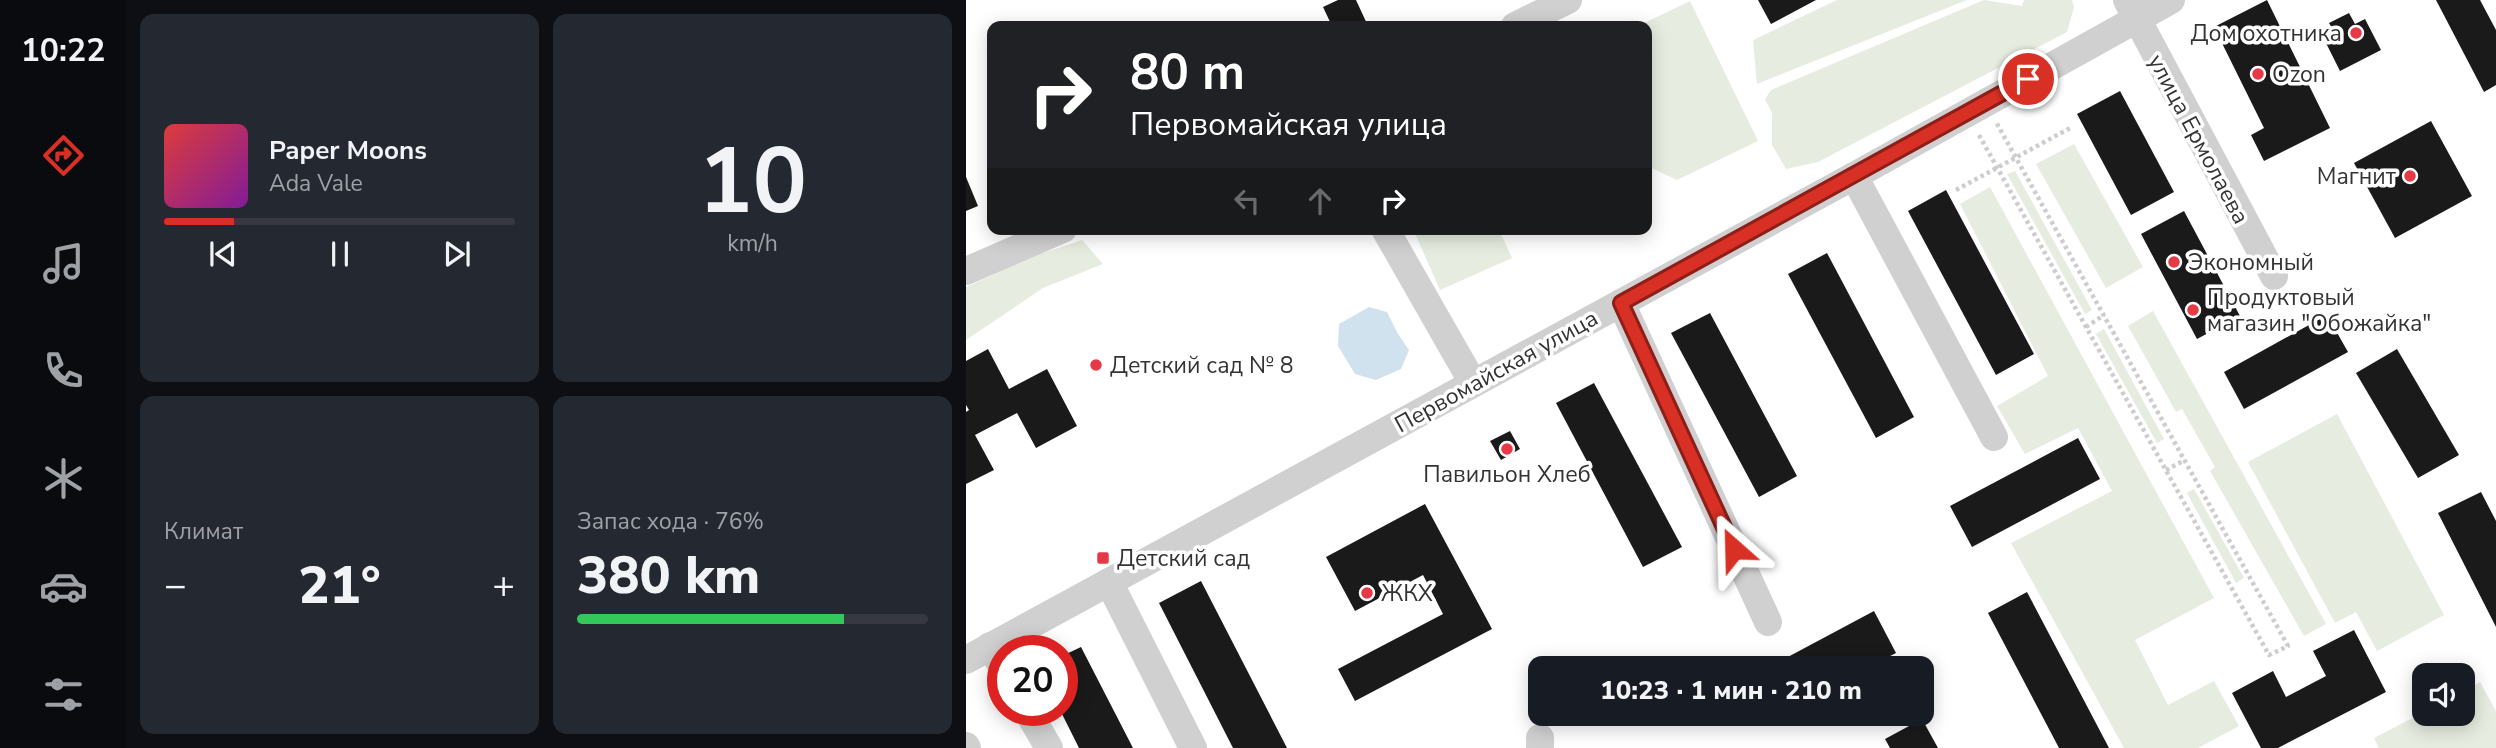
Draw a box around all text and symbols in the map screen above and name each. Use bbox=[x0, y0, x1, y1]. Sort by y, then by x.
place label: Дом охотника bbox=[2190, 18, 2342, 49]
marker: Дом охотника bbox=[2348, 25, 2364, 41]
text: 10:22 bbox=[21, 29, 105, 72]
text: 80 m bbox=[1130, 39, 1245, 106]
icon: right bbox=[1015, 49, 1106, 140]
pin bbox=[1998, 49, 2058, 109]
street label: улица Ермолаева bbox=[2141, 49, 2256, 230]
place label: Ozon bbox=[2272, 59, 2326, 90]
icon: arrive bbox=[2009, 60, 2047, 98]
marker: Ozon bbox=[2250, 66, 2266, 82]
text: Первомайская улица bbox=[1130, 103, 1447, 146]
text: 10 bbox=[698, 120, 807, 244]
icon: directions bbox=[39, 131, 88, 180]
text: Paper Moons bbox=[269, 133, 427, 168]
place label: Магнит bbox=[2317, 161, 2397, 192]
text: Ada Vale bbox=[269, 168, 363, 199]
marker: Магнит bbox=[2402, 168, 2418, 184]
icon: left bbox=[1228, 182, 1266, 220]
icon: ahead bbox=[1301, 182, 1339, 220]
icon: right bbox=[1374, 182, 1412, 220]
text: km/h bbox=[727, 228, 778, 259]
icon: previous bbox=[204, 235, 242, 273]
icon: pause bbox=[321, 235, 359, 273]
icon: next bbox=[438, 235, 476, 273]
icon: music bbox=[39, 239, 88, 288]
place label: Экономный bbox=[2188, 247, 2314, 278]
marker: Экономный bbox=[2166, 254, 2182, 270]
place label: Продуктовый магазин "Обожайка" bbox=[2207, 282, 2431, 339]
marker: Продуктовый магазин "Обожайка" bbox=[2185, 302, 2201, 318]
street label: Первомайская улица bbox=[1389, 303, 1603, 440]
icon: phone bbox=[39, 346, 88, 395]
place label: Детский сад № 8 bbox=[1110, 350, 1294, 381]
marker: Детский сад № 8 bbox=[1088, 357, 1104, 373]
marker: Павильон Хлеб bbox=[1499, 441, 1515, 457]
icon: climate bbox=[39, 454, 88, 503]
place label: Павильон Хлеб bbox=[1423, 459, 1591, 490]
text: Запас хода · 76% bbox=[577, 506, 764, 537]
position arrow bbox=[1697, 512, 1771, 586]
text: Климат bbox=[164, 516, 243, 547]
text: 380 km bbox=[577, 540, 760, 611]
place label: Детский сад bbox=[1117, 543, 1250, 574]
text: 21° bbox=[298, 550, 381, 621]
marker: Детский сад bbox=[1095, 550, 1111, 566]
text: − bbox=[164, 560, 187, 611]
text: + bbox=[492, 560, 515, 611]
icon: car bbox=[39, 562, 88, 611]
place label: ЖКХ bbox=[1381, 578, 1433, 609]
marker: ЖКХ bbox=[1359, 585, 1375, 601]
speed limit sign: 20 bbox=[987, 635, 1078, 726]
map controls bbox=[2412, 663, 2475, 726]
button: sound bbox=[2412, 663, 2475, 726]
icon: filters bbox=[39, 670, 88, 719]
text: 10:23 · 1 мин · 210 m bbox=[1600, 673, 1862, 708]

